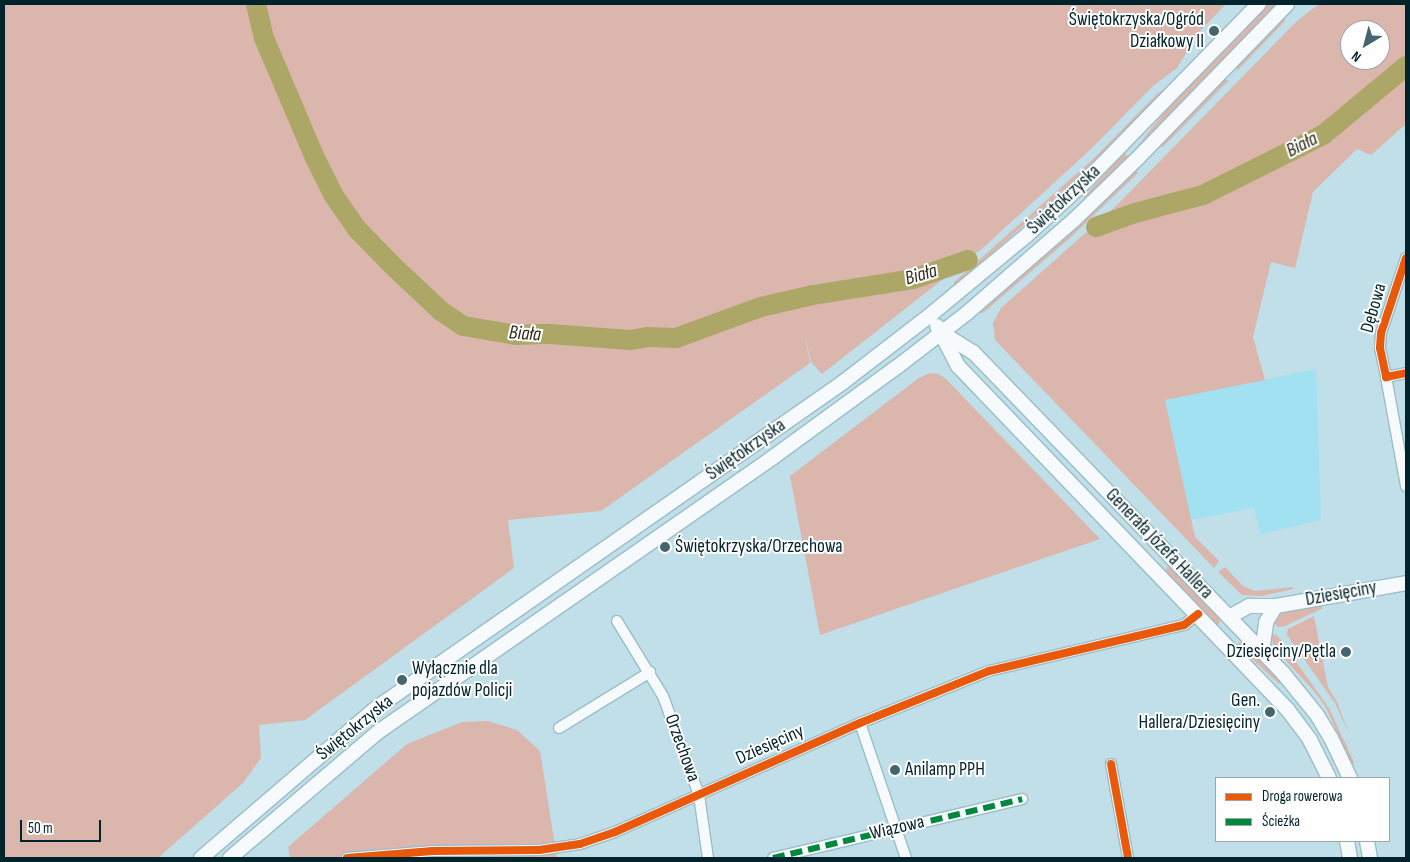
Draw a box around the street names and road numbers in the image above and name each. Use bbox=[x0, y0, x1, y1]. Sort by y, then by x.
street label: Świętokrzyska bbox=[1023, 160, 1105, 240]
street label: Dębowa bbox=[1356, 281, 1392, 335]
street label: Świętokrzyska bbox=[702, 414, 790, 486]
street label: Generała Józefa Hallera bbox=[1100, 484, 1218, 604]
street label: Dziesięciny bbox=[1304, 577, 1378, 611]
street label: Świętokrzyska bbox=[312, 690, 398, 766]
street label: Orzechowa bbox=[659, 711, 705, 785]
street label: Dziesięciny bbox=[733, 720, 807, 770]
street label: Wiązowa bbox=[867, 811, 927, 845]

